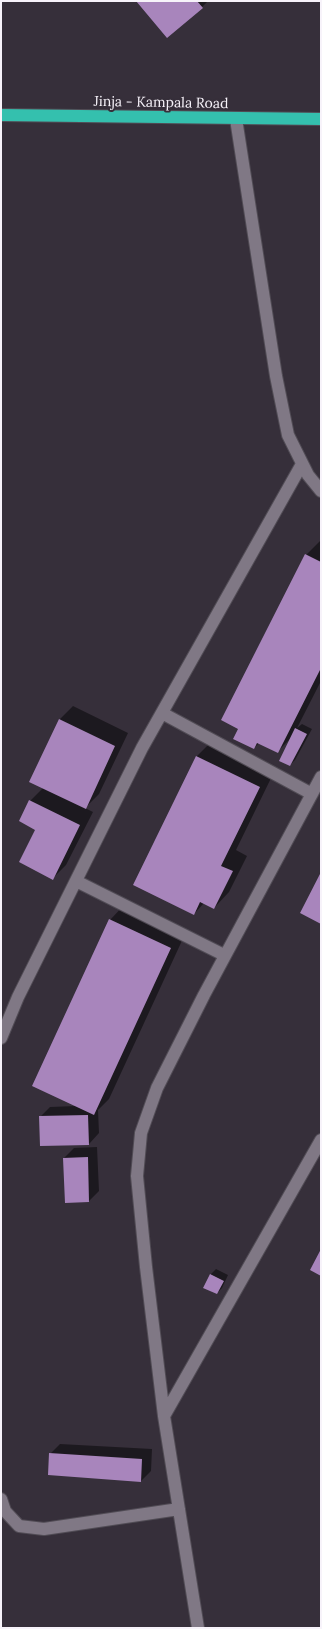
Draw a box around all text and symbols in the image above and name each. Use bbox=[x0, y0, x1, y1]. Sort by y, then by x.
street label: Jinja - Kampala Road bbox=[93, 93, 229, 113]

